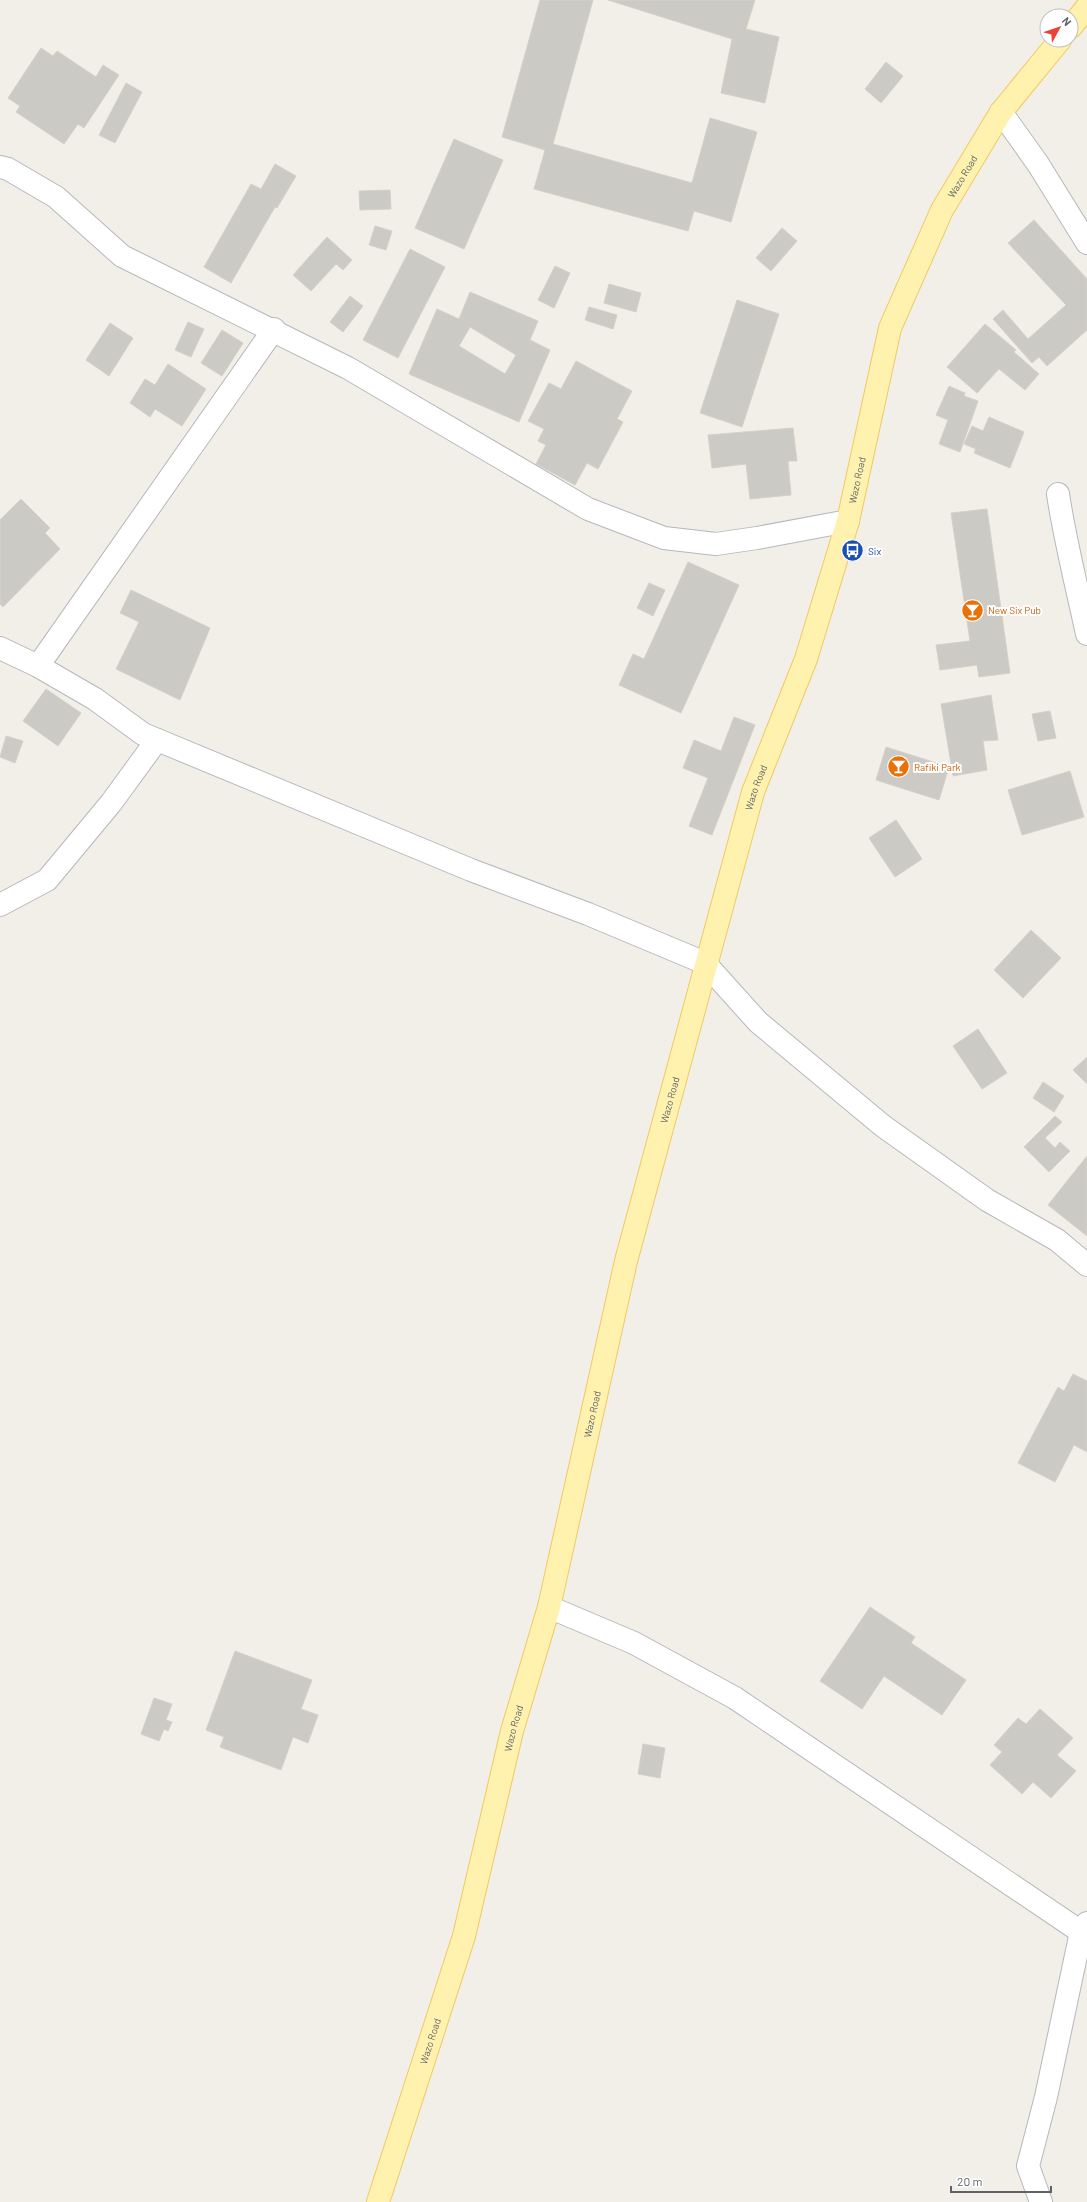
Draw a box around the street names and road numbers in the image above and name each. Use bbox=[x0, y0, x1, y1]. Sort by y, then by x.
street label: Wazo Road bbox=[945, 153, 980, 200]
street label: Wazo Road bbox=[846, 456, 868, 505]
street label: Wazo Road bbox=[742, 763, 769, 812]
street label: Wazo Road bbox=[658, 1075, 682, 1124]
street label: Wazo Road bbox=[581, 1390, 603, 1439]
street label: Wazo Road bbox=[501, 1704, 525, 1753]
street label: Wazo Road bbox=[417, 2017, 443, 2066]

